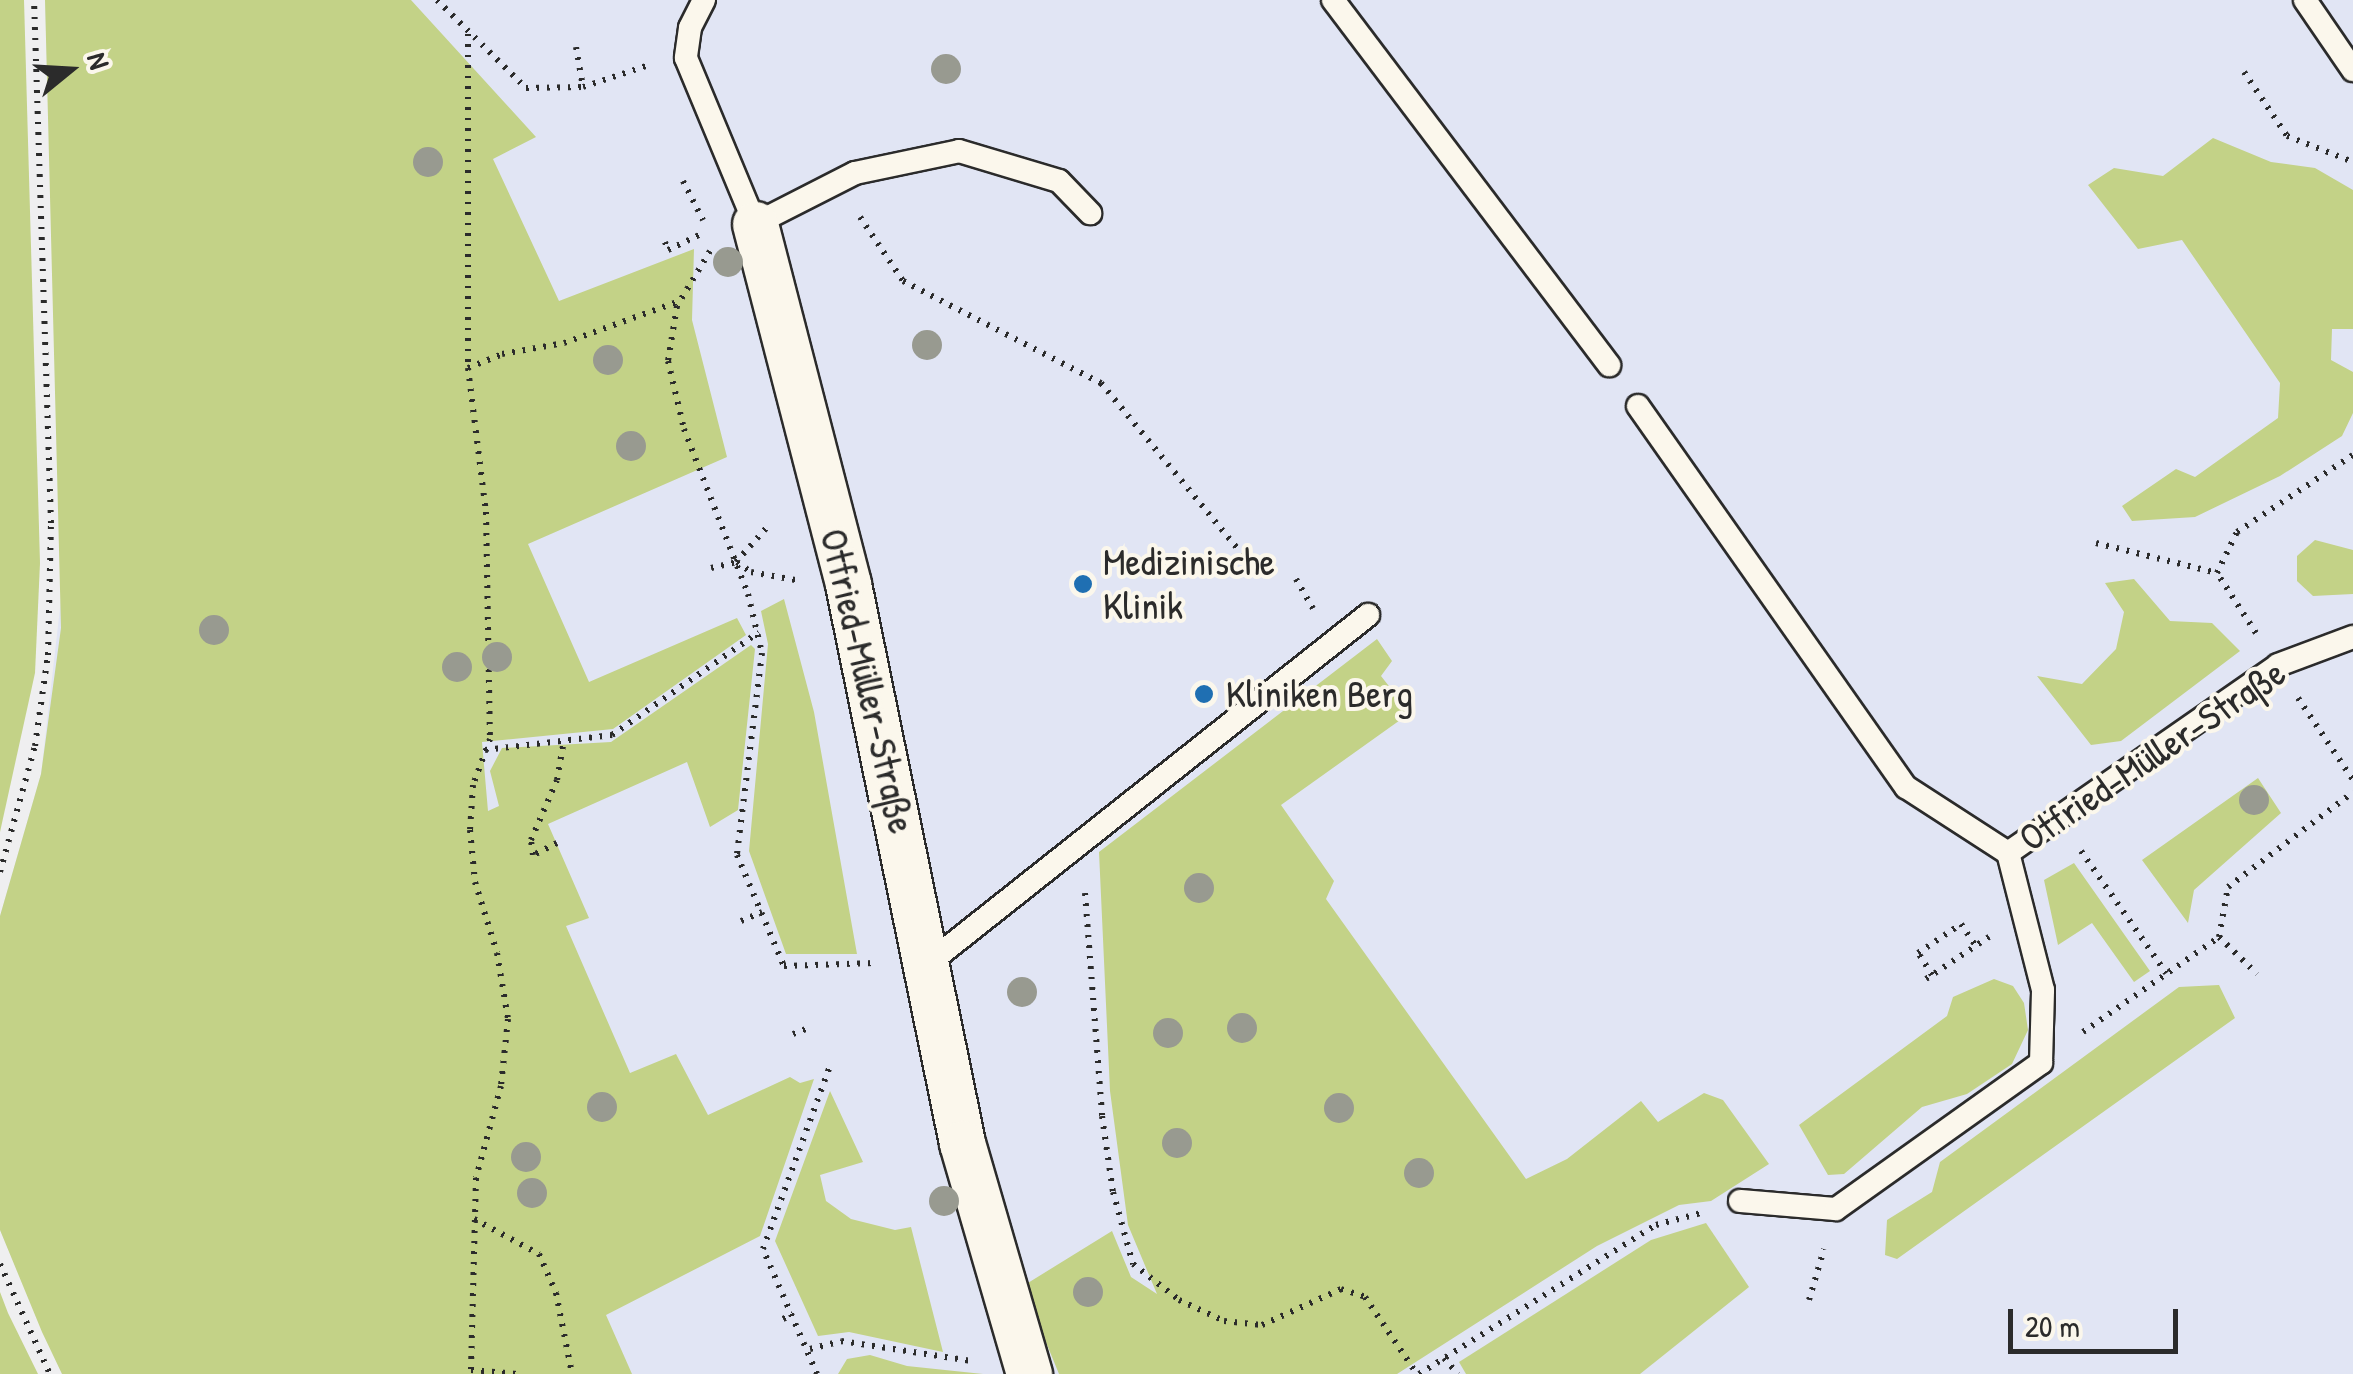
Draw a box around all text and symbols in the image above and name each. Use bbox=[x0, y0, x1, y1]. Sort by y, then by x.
north arrow bbox=[20, 20, 120, 120]
text: N bbox=[78, 48, 119, 74]
street label: Otfried-Müller-Straße bbox=[811, 524, 925, 838]
place label: Medizinische Klinik bbox=[1103, 539, 1275, 628]
marker: Medizinische Klinik bbox=[1072, 573, 1094, 595]
street label: Otfried-Müller-Straße bbox=[2010, 649, 2294, 861]
place label: Kliniken Berg bbox=[1226, 671, 1413, 717]
marker: Kliniken Berg bbox=[1191, 681, 1217, 707]
scale bar bbox=[2013, 1289, 2183, 1351]
text: 20 m bbox=[2025, 1306, 2080, 1346]

